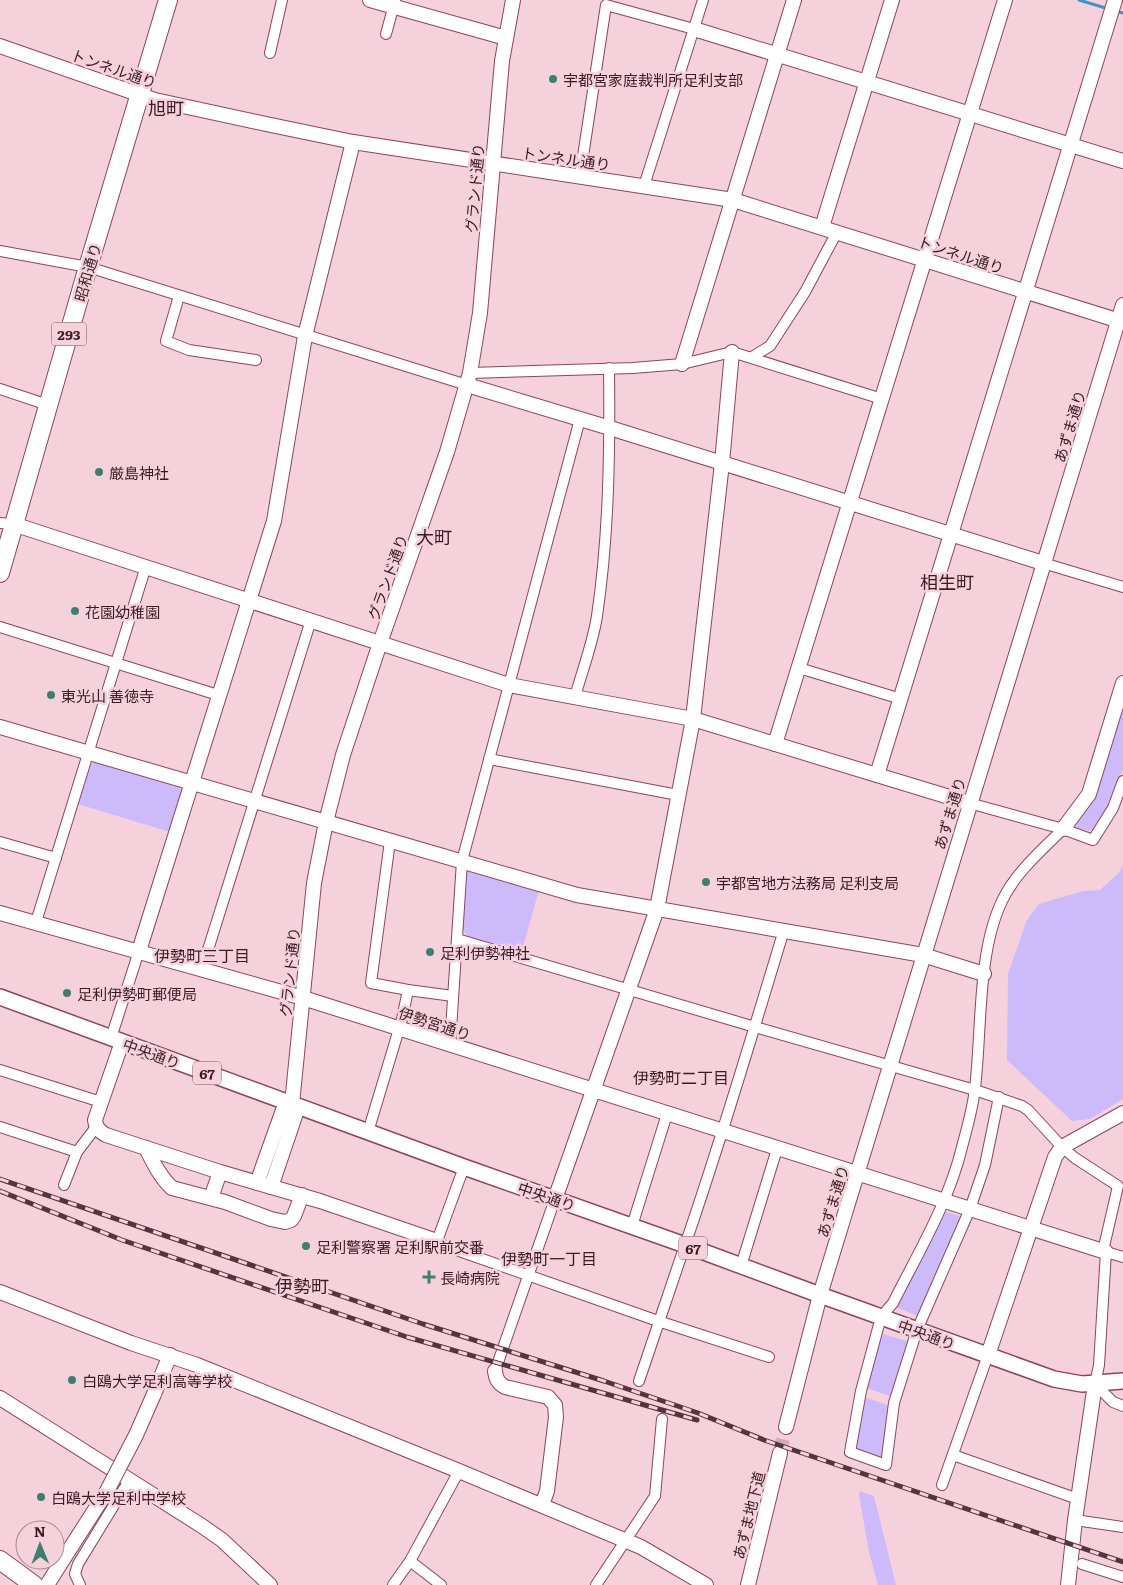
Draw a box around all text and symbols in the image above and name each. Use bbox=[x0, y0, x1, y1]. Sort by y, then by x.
street label: トンネル通り bbox=[68, 43, 160, 93]
place label: 宇都宮家庭裁判所足利支部 bbox=[563, 68, 743, 91]
marker: 宇都宮家庭裁判所足利支部 bbox=[547, 73, 559, 85]
district label: 旭町 bbox=[148, 94, 184, 121]
street label: トンネル通り bbox=[520, 140, 612, 176]
street label: グランド通り bbox=[459, 142, 489, 234]
street label: トンネル通り bbox=[915, 229, 1007, 279]
street label: 昭和通り bbox=[68, 240, 106, 304]
road number: 293 bbox=[52, 322, 86, 346]
street label: あずま通り bbox=[1047, 387, 1091, 465]
place label: 厳島神社 bbox=[109, 461, 169, 484]
marker: 厳島神社 bbox=[93, 466, 105, 478]
district label: 大町 bbox=[416, 523, 452, 550]
street label: グランド通り bbox=[361, 531, 413, 623]
district label: 相生町 bbox=[920, 568, 974, 595]
place label: 花園幼稚園 bbox=[85, 600, 160, 623]
marker: 花園幼稚園 bbox=[69, 605, 81, 617]
place label: 東光山 善徳寺 bbox=[61, 684, 154, 707]
marker: 東光山 善徳寺 bbox=[45, 689, 57, 701]
street label: あずま通り bbox=[927, 774, 971, 852]
place label: 宇都宮地方法務局 足利支局 bbox=[716, 871, 899, 894]
marker: 宇都宮地方法務局 足利支局 bbox=[700, 876, 712, 888]
street label: グランド通り bbox=[273, 926, 305, 1018]
place label: 足利伊勢神社 bbox=[440, 941, 530, 964]
district label: 伊勢町三丁目 bbox=[154, 943, 250, 967]
marker: 足利伊勢神社 bbox=[424, 946, 436, 958]
place label: 足利伊勢町郵便局 bbox=[77, 982, 197, 1005]
marker: 足利伊勢町郵便局 bbox=[61, 987, 73, 999]
street label: 伊勢宮通り bbox=[396, 1000, 474, 1046]
street label: 中央通り bbox=[120, 1032, 184, 1074]
road number: 67 bbox=[193, 1062, 221, 1084]
district label: 伊勢町二丁目 bbox=[633, 1065, 729, 1089]
street label: あずま通り bbox=[810, 1162, 854, 1240]
street label: 中央通り bbox=[515, 1175, 579, 1217]
place label: 足利警察署 足利駅前交番 bbox=[316, 1235, 484, 1258]
road number: 67 bbox=[679, 1236, 707, 1260]
marker: 足利警察署 足利駅前交番 bbox=[300, 1240, 312, 1252]
district label: 伊勢町一丁目 bbox=[501, 1246, 597, 1270]
place label: 長崎病院 bbox=[440, 1266, 500, 1289]
marker: 長崎病院 bbox=[422, 1270, 436, 1284]
district label: 伊勢町 bbox=[275, 1272, 329, 1299]
street label: 中央通り bbox=[895, 1313, 959, 1355]
place label: 白鴎大学足利高等学校 bbox=[82, 1369, 232, 1392]
marker: 白鴎大学足利高等学校 bbox=[66, 1374, 78, 1386]
street label: あずま地下道 bbox=[726, 1469, 770, 1561]
place label: 白鴎大学足利中学校 bbox=[51, 1486, 186, 1509]
marker: 白鴎大学足利中学校 bbox=[35, 1491, 47, 1503]
north arrow bbox=[15, 1520, 65, 1570]
text: N bbox=[34, 1521, 46, 1541]

